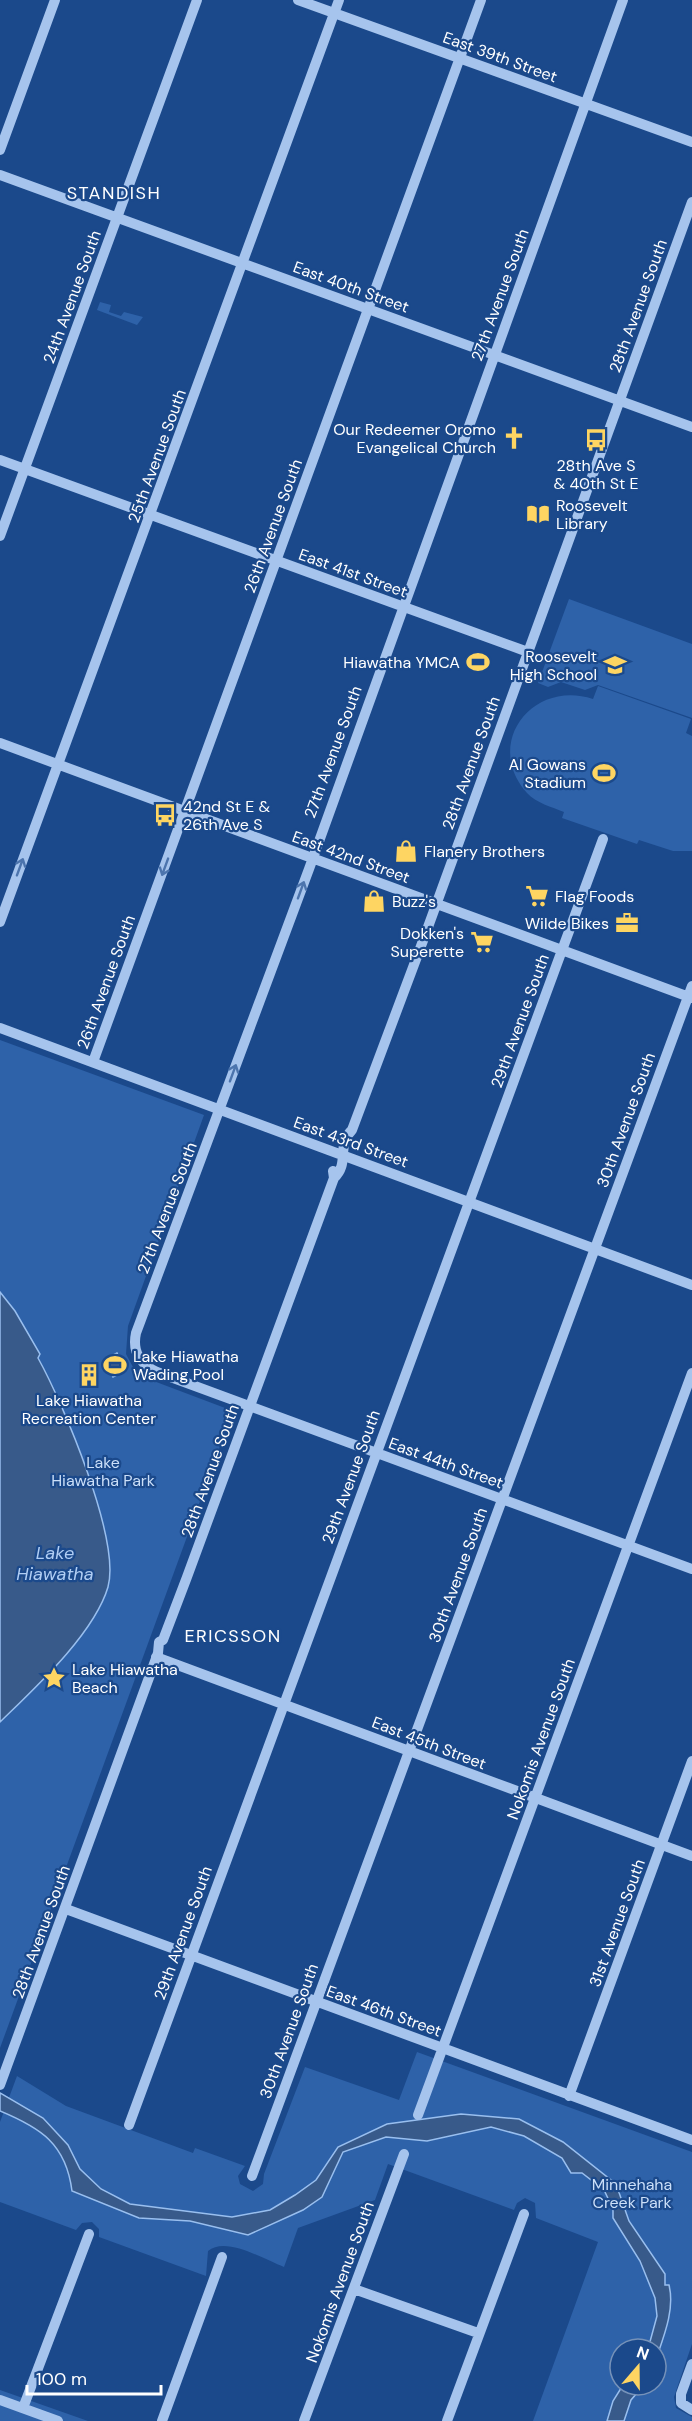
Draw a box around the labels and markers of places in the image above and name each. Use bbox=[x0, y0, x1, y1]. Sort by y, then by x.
place label: Our Redeemer Oromo Evangelical Church bbox=[333, 419, 496, 458]
church icon: Our Redeemer Oromo Evangelical Church bbox=[501, 425, 527, 451]
bus stop icon: 28th Ave S & 40th St E bbox=[583, 427, 609, 453]
place label: 28th Ave S & 40th St E bbox=[553, 455, 639, 494]
place label: Roosevelt Library bbox=[556, 495, 628, 534]
library icon: Roosevelt Library bbox=[525, 501, 551, 527]
place label: Roosevelt High School bbox=[510, 646, 597, 685]
sports icon: Hiawatha YMCA bbox=[465, 649, 491, 675]
place label: Hiawatha YMCA bbox=[343, 652, 460, 673]
school or university icon: Roosevelt High School bbox=[602, 652, 628, 678]
place label: Al Gowans Stadium bbox=[508, 754, 586, 793]
sports icon: Al Gowans Stadium bbox=[591, 760, 617, 786]
place label: 42nd St E & 26th Ave S bbox=[183, 796, 271, 835]
bus stop icon: 42nd St E & 26th Ave S bbox=[152, 802, 178, 828]
shop icon: Flanery Brothers bbox=[393, 838, 419, 864]
place label: Flanery Brothers bbox=[424, 841, 545, 862]
supermarket icon: Flag Foods bbox=[524, 883, 550, 909]
place label: Flag Foods bbox=[555, 886, 634, 907]
shop icon: Buzz's bbox=[361, 888, 387, 914]
place label: Buzz's bbox=[392, 891, 436, 912]
office icon: Wilde Bikes bbox=[614, 910, 640, 936]
place label: Wilde Bikes bbox=[525, 913, 609, 934]
place label: Dokken's Superette bbox=[391, 923, 464, 962]
supermarket icon: Dokken's Superette bbox=[469, 929, 495, 955]
place label: Lake Hiawatha Wading Pool bbox=[133, 1346, 239, 1385]
sports icon: Lake Hiawatha Wading Pool bbox=[102, 1352, 128, 1378]
building icon: Lake Hiawatha Recreation Center bbox=[76, 1362, 102, 1388]
place label: Lake Hiawatha Recreation Center bbox=[22, 1390, 156, 1429]
place label: Lake Hiawatha Beach bbox=[72, 1659, 178, 1698]
place icon: Lake Hiawatha Beach bbox=[41, 1665, 67, 1691]

